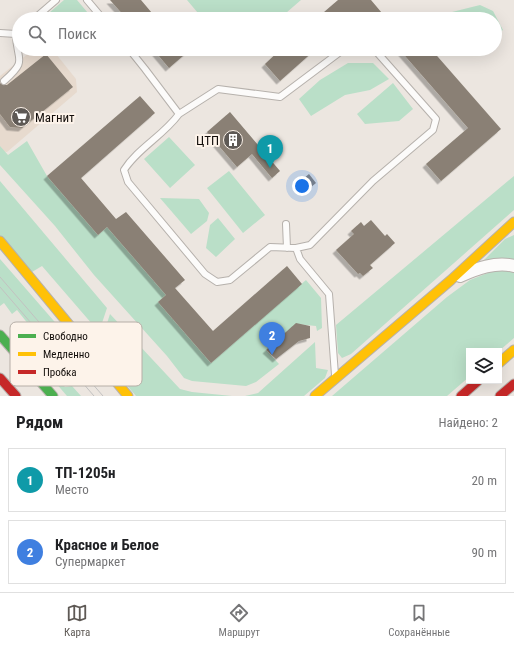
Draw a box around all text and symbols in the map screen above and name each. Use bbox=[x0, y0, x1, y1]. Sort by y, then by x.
search box bbox=[12, 12, 502, 56]
icon: search bbox=[26, 23, 48, 45]
text: Поиск bbox=[58, 25, 97, 43]
supermarket icon: Магнит bbox=[10, 106, 32, 128]
place label: Магнит bbox=[35, 110, 75, 125]
building icon: ЦТП bbox=[222, 129, 244, 151]
place label: ЦТП bbox=[196, 133, 219, 148]
pin: 1 bbox=[257, 135, 283, 168]
your location bbox=[292, 176, 312, 196]
legend bbox=[10, 322, 142, 386]
pin: 2 bbox=[259, 322, 285, 355]
text: Свободно bbox=[43, 330, 88, 343]
text: Медленно bbox=[43, 348, 90, 361]
map controls bbox=[466, 348, 502, 384]
button: layers bbox=[466, 348, 502, 384]
text: Пробка bbox=[43, 366, 77, 379]
text: Рядом bbox=[16, 412, 63, 432]
text: Найдено: 2 bbox=[438, 415, 498, 430]
text: ТП-1205н bbox=[55, 464, 116, 482]
text: 1 bbox=[27, 473, 33, 488]
text: 20 m bbox=[471, 473, 497, 488]
text: Место bbox=[55, 482, 89, 497]
text: Красное и Белое bbox=[55, 536, 159, 554]
text: 2 bbox=[27, 545, 33, 560]
text: 90 m bbox=[471, 545, 497, 560]
text: Супермаркет bbox=[55, 554, 126, 569]
tab: Карта bbox=[64, 602, 90, 639]
tab: Маршрут bbox=[219, 602, 260, 639]
tab: Сохранённые bbox=[388, 602, 450, 639]

